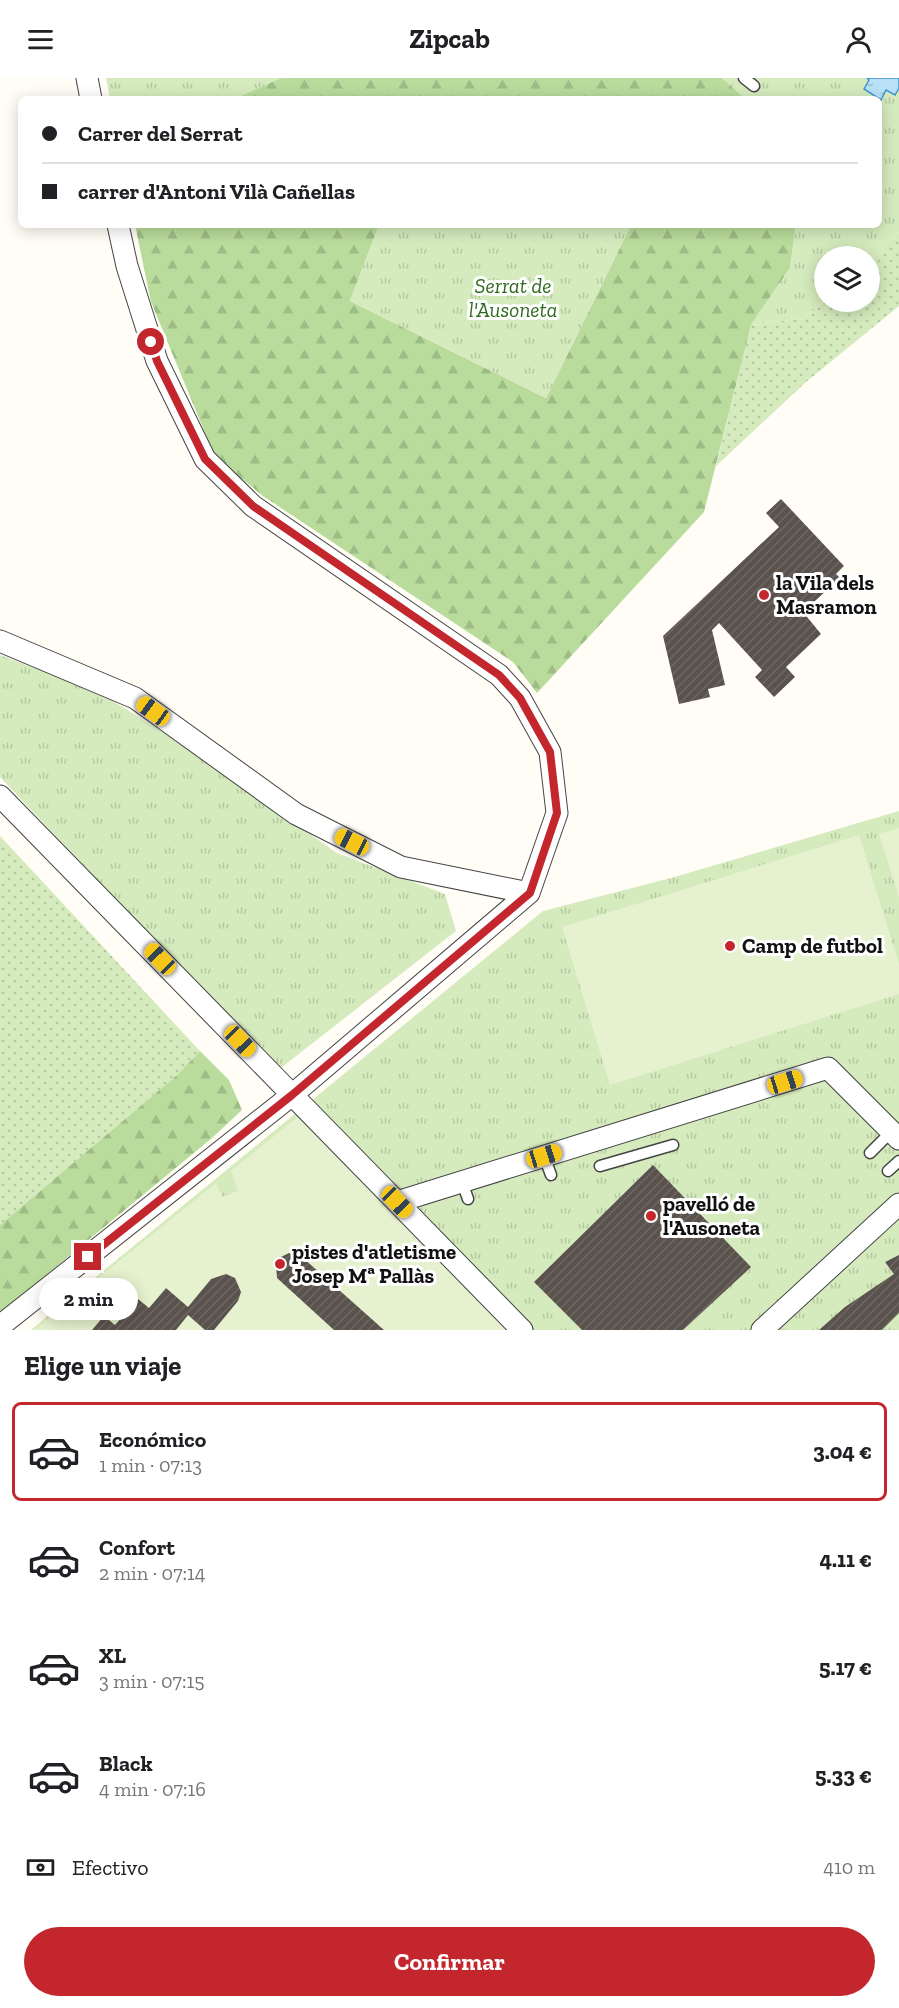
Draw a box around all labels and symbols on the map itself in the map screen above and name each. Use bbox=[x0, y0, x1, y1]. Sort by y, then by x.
park label: Serrat de l'Ausoneta bbox=[469, 273, 557, 322]
route start bbox=[137, 328, 164, 355]
place label: la Vila dels Masramon bbox=[776, 570, 877, 619]
marker: la Vila dels Masramon bbox=[757, 588, 771, 602]
car bbox=[133, 693, 173, 729]
car bbox=[332, 826, 372, 858]
place label: Camp de futbol bbox=[742, 933, 883, 958]
marker: Camp de futbol bbox=[723, 939, 737, 953]
car bbox=[141, 940, 179, 978]
car bbox=[221, 1022, 259, 1060]
car bbox=[765, 1068, 805, 1096]
car bbox=[524, 1142, 564, 1170]
car bbox=[378, 1183, 416, 1221]
place label: pavelló de l'Ausoneta bbox=[663, 1191, 761, 1240]
marker: pavelló de l'Ausoneta bbox=[644, 1209, 658, 1223]
place label: pistes d'atletisme Josep Mª Pallàs bbox=[292, 1239, 456, 1288]
route end bbox=[74, 1243, 101, 1270]
marker: pistes d'atletisme Josep Mª Pallàs bbox=[273, 1257, 287, 1271]
callout: 2 min bbox=[38, 1278, 138, 1320]

